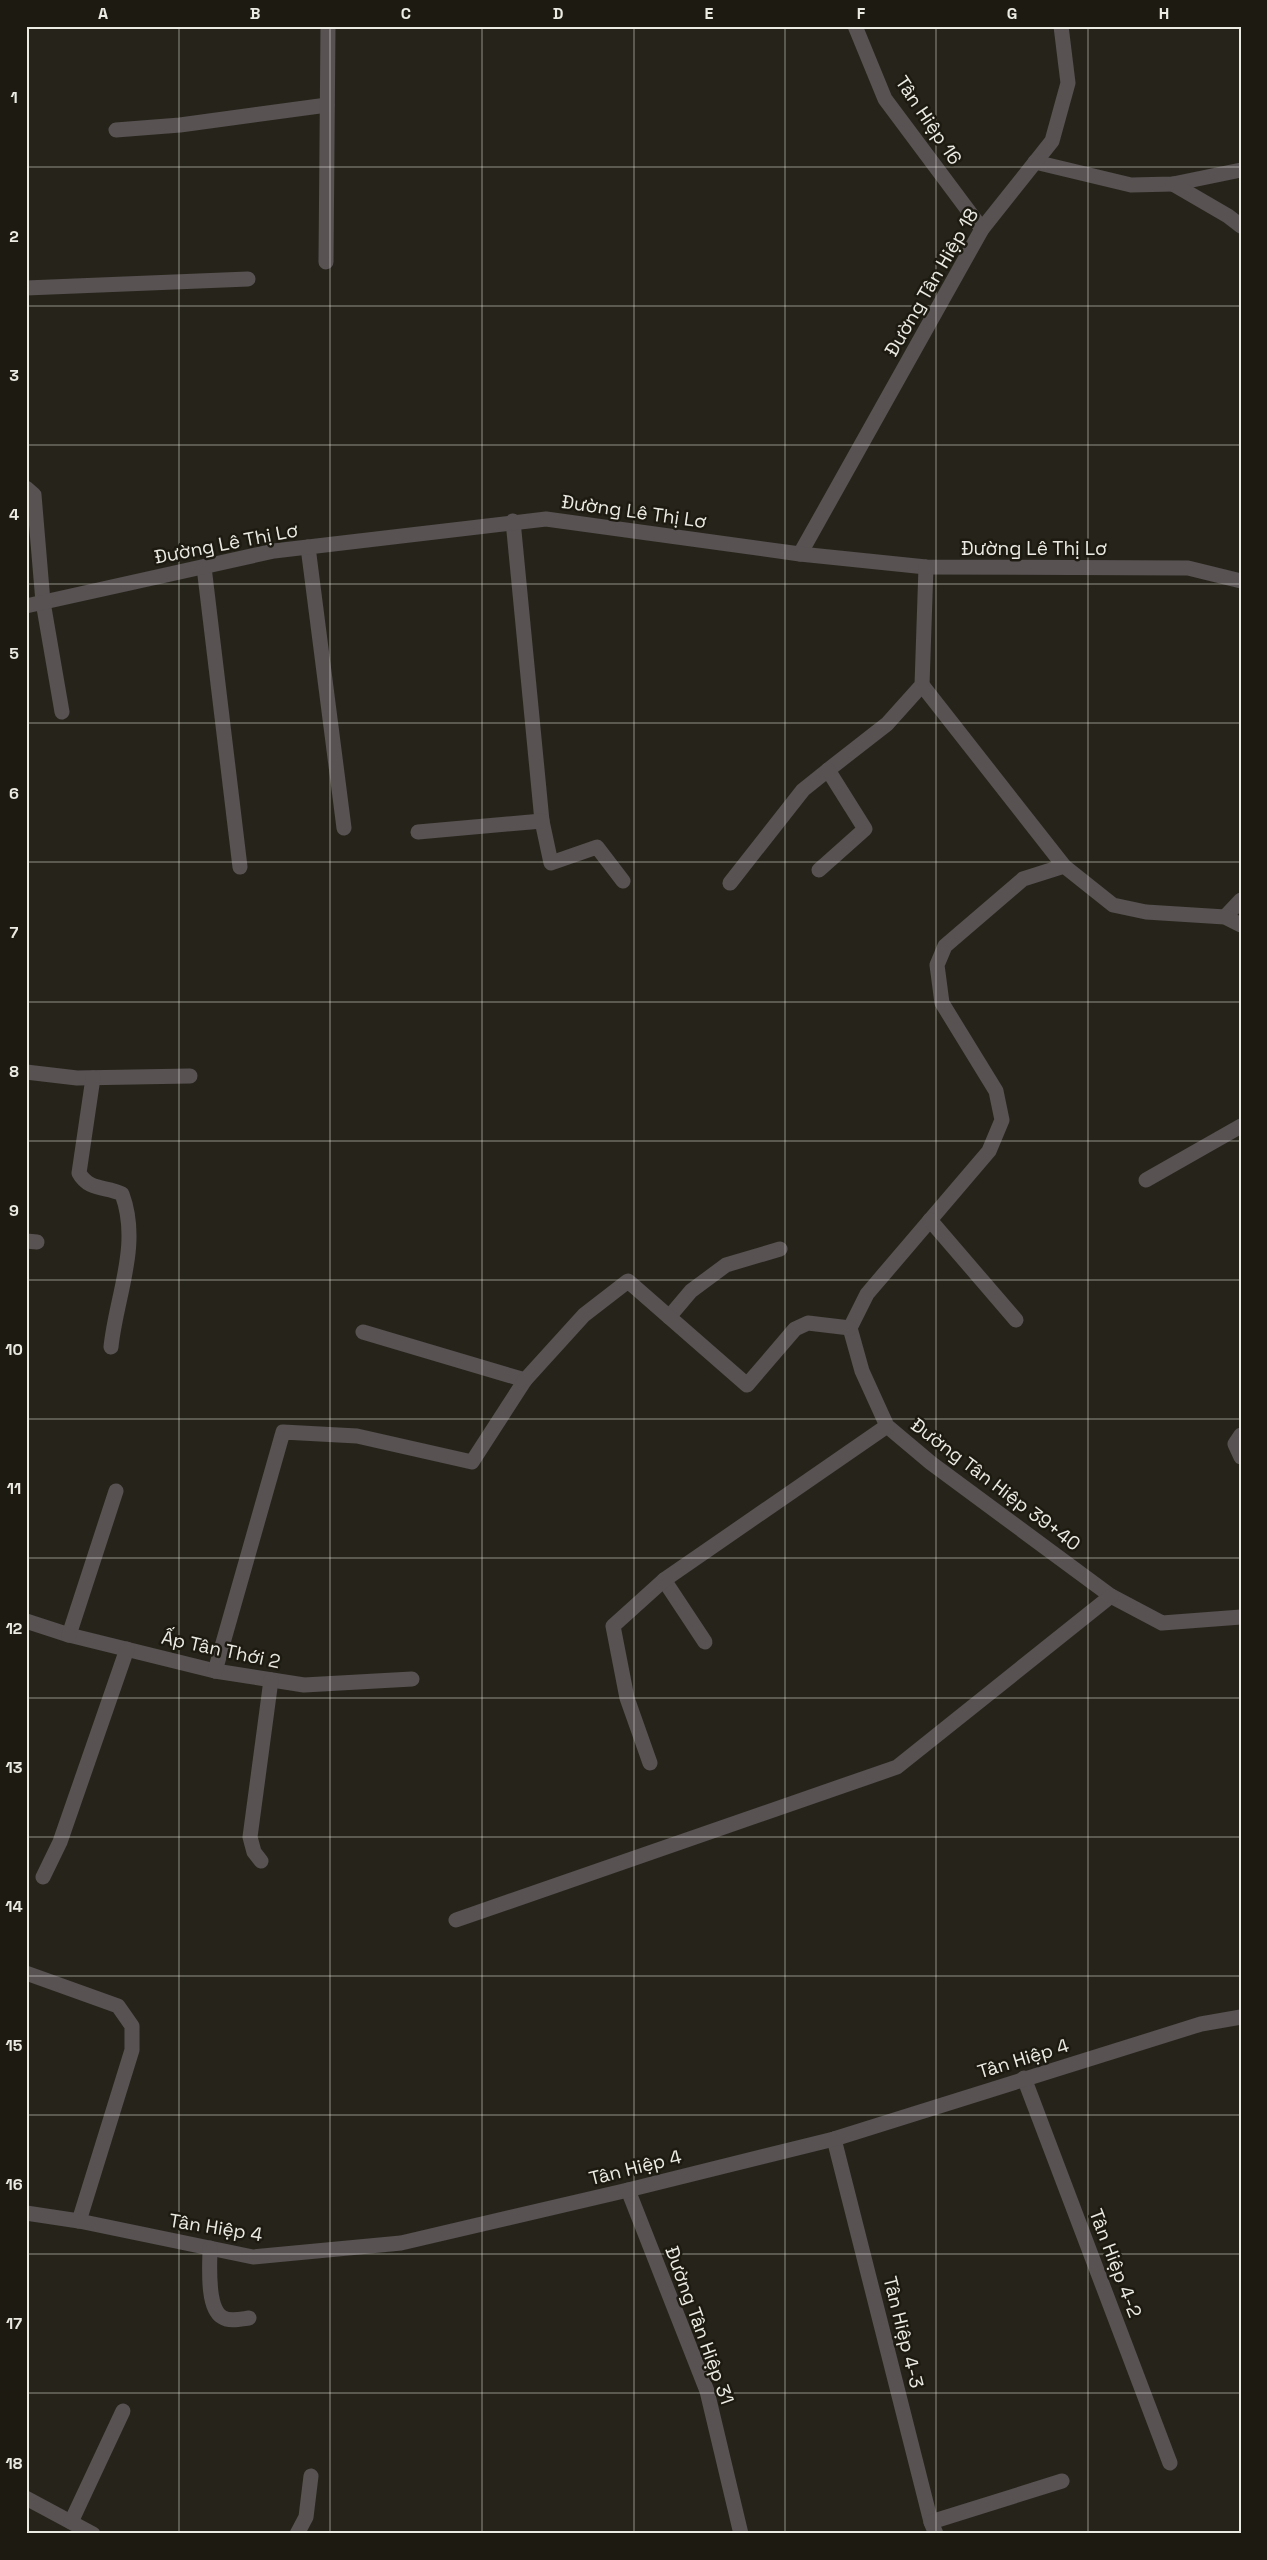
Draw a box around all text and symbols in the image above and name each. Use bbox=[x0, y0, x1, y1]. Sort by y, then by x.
text: A bbox=[98, 3, 108, 24]
text: B bbox=[250, 3, 260, 24]
text: C bbox=[401, 3, 411, 24]
text: D bbox=[553, 3, 563, 24]
text: E bbox=[705, 3, 714, 24]
text: F bbox=[857, 3, 866, 24]
text: G bbox=[1007, 3, 1017, 24]
text: H bbox=[1159, 3, 1169, 24]
street label: Tân Hiệp 16 bbox=[890, 71, 967, 170]
text: 1 bbox=[10, 87, 18, 108]
street label: Đường Tân Hiệp 18 bbox=[879, 204, 984, 361]
text: 2 bbox=[9, 226, 19, 247]
text: 3 bbox=[9, 365, 19, 386]
street label: Đường Lê Thị Lơ bbox=[560, 489, 708, 534]
text: 4 bbox=[9, 504, 19, 525]
street label: Đường Lê Thị Lơ bbox=[152, 517, 300, 570]
street label: Đường Lê Thị Lơ bbox=[961, 536, 1107, 561]
text: 5 bbox=[9, 643, 19, 664]
text: 6 bbox=[9, 783, 19, 804]
text: 7 bbox=[10, 922, 19, 943]
text: 8 bbox=[9, 1061, 19, 1082]
text: 9 bbox=[9, 1200, 19, 1221]
text: 10 bbox=[5, 1339, 23, 1360]
street label: Đường Tân Hiệp 39+40 bbox=[906, 1412, 1086, 1556]
text: 11 bbox=[7, 1478, 21, 1499]
text: 12 bbox=[6, 1618, 22, 1639]
street label: Ấp Tân Thới 2 bbox=[159, 1624, 283, 1674]
text: 13 bbox=[6, 1757, 23, 1778]
text: 14 bbox=[5, 1896, 23, 1917]
street label: Tân Hiệp 4 bbox=[974, 2033, 1072, 2084]
text: 15 bbox=[6, 2035, 23, 2056]
street label: Tân Hiệp 4 bbox=[586, 2144, 684, 2191]
text: 16 bbox=[5, 2174, 23, 2195]
street label: Tân Hiệp 4-2 bbox=[1083, 2205, 1148, 2321]
street label: Tân Hiệp 4 bbox=[167, 2208, 265, 2247]
street label: Đường Tân Hiệp 31 bbox=[659, 2243, 740, 2408]
street label: Tân Hiệp 4-3 bbox=[878, 2274, 929, 2391]
text: 17 bbox=[6, 2313, 22, 2334]
text: 18 bbox=[6, 2453, 23, 2474]

